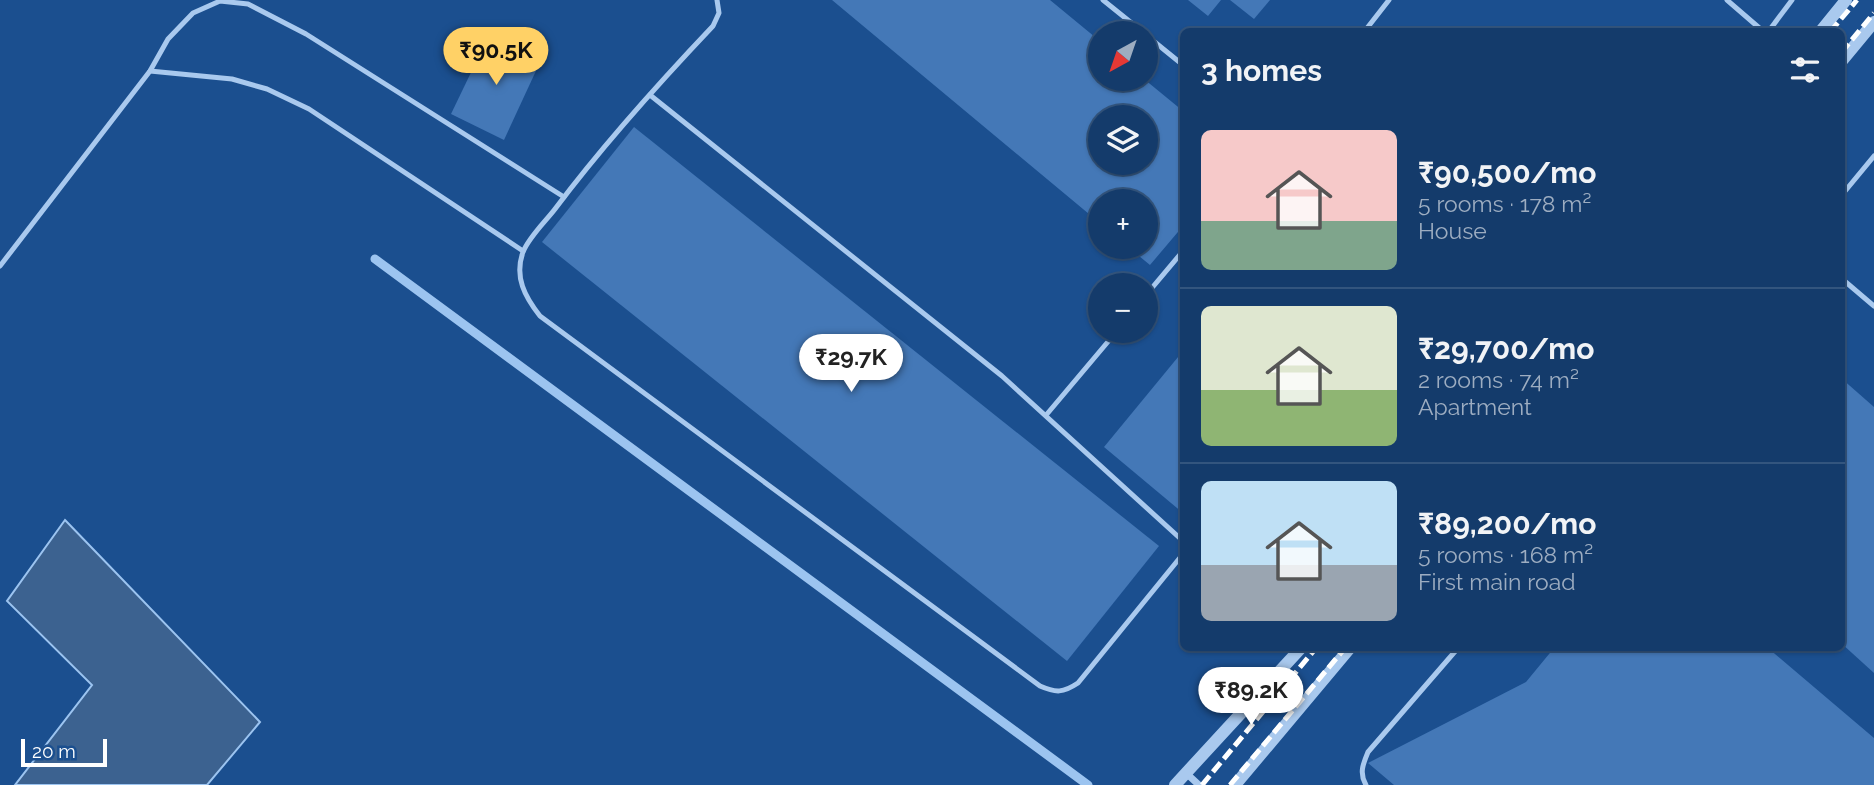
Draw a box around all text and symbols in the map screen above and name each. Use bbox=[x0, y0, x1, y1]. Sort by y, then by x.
north arrow bbox=[1088, 21, 1158, 91]
map controls bbox=[1088, 21, 1158, 343]
pin: ₹90.5K bbox=[439, 28, 553, 87]
text: ₹90.5K bbox=[459, 36, 533, 63]
icon: filters bbox=[1786, 51, 1824, 89]
text: 3 homes bbox=[1201, 53, 1322, 88]
button: layers bbox=[1088, 105, 1158, 175]
text: ₹90,500/mo bbox=[1418, 155, 1596, 190]
icon: home bbox=[1257, 158, 1341, 242]
button: + bbox=[1088, 189, 1158, 259]
text: 5 rooms · 178 m² bbox=[1418, 190, 1591, 217]
text: House bbox=[1418, 217, 1487, 244]
button: − bbox=[1088, 273, 1158, 343]
text: ₹29,700/mo bbox=[1418, 331, 1594, 366]
pin: ₹29.7K bbox=[794, 334, 908, 394]
icon: home bbox=[1257, 334, 1341, 418]
text: ₹29.7K bbox=[815, 343, 887, 370]
text: 2 rooms · 74 m² bbox=[1418, 366, 1579, 393]
text: Apartment bbox=[1418, 393, 1532, 420]
text: ₹89,200/mo bbox=[1418, 506, 1596, 541]
icon: home bbox=[1257, 509, 1341, 593]
text: 5 rooms · 168 m² bbox=[1418, 541, 1593, 568]
text: First main road bbox=[1418, 568, 1576, 595]
pin: ₹89.2K bbox=[1194, 668, 1308, 727]
text: ₹89.2K bbox=[1214, 676, 1288, 703]
scale bar bbox=[21, 736, 107, 768]
text: 20 m bbox=[32, 740, 76, 762]

